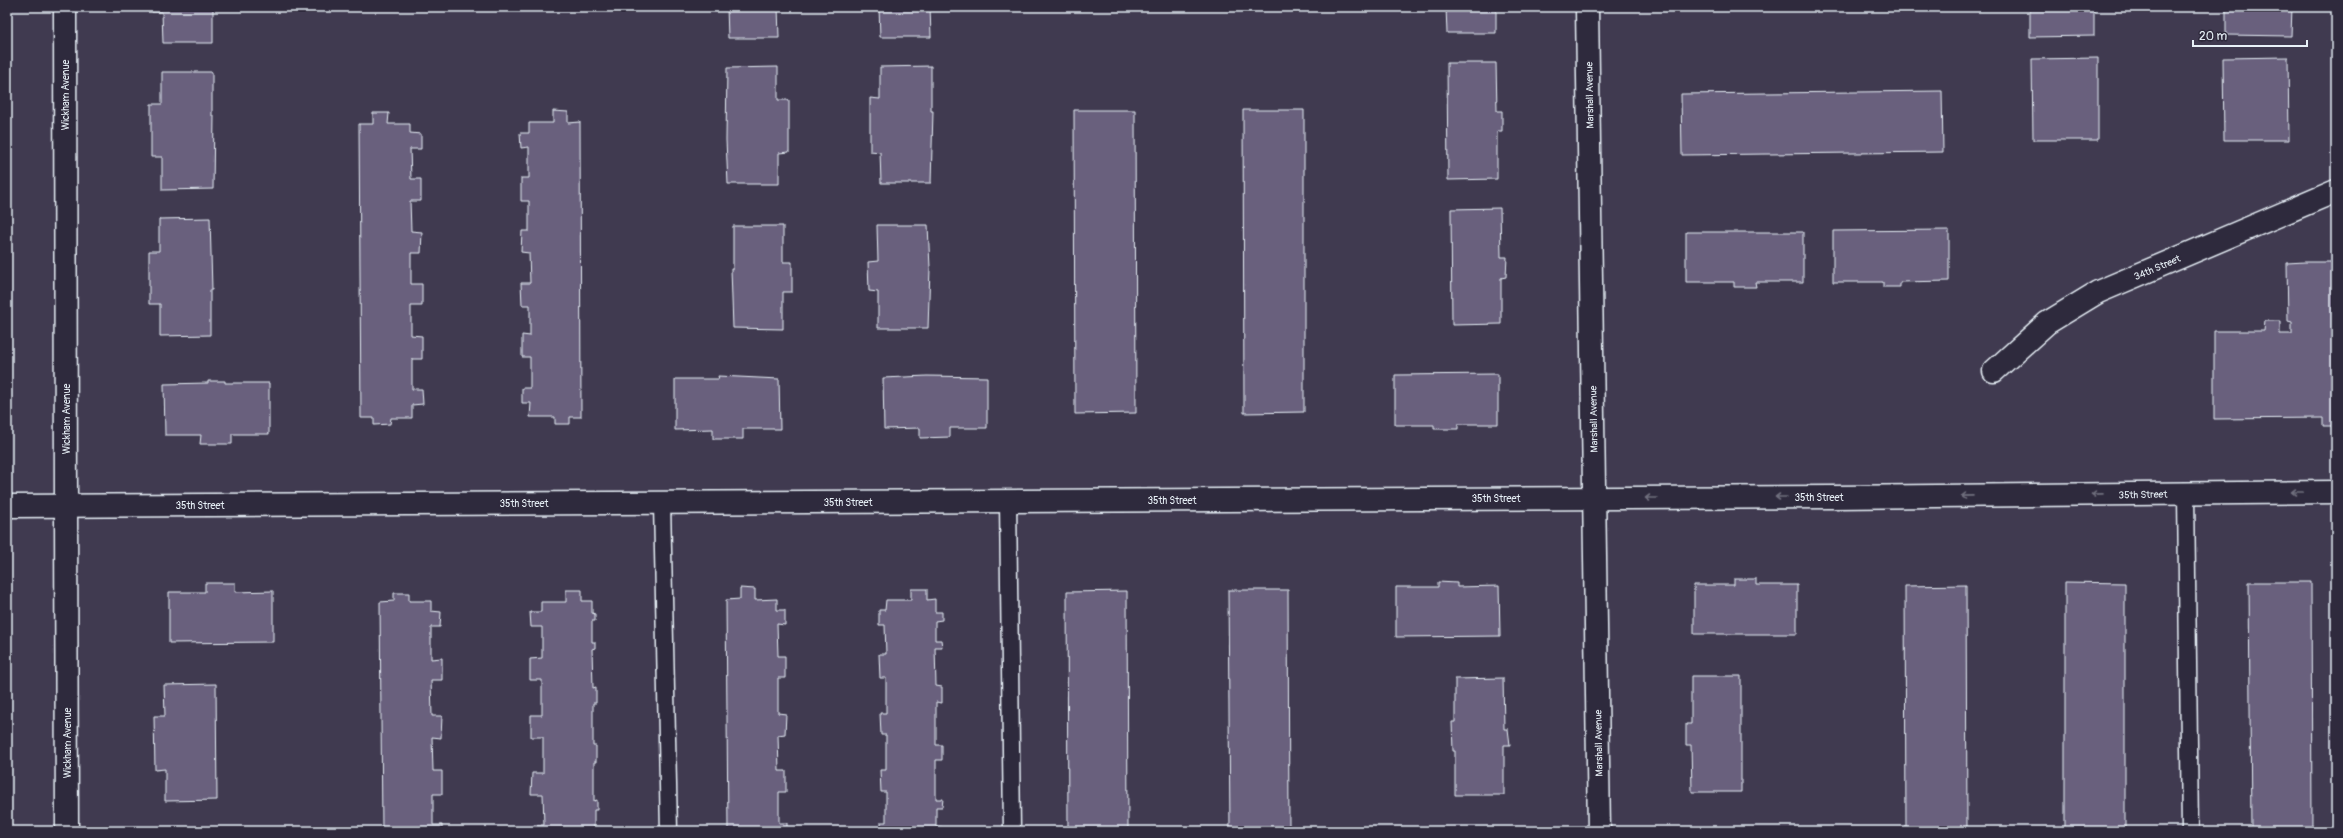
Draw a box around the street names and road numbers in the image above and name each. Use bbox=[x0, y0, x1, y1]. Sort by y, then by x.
street label: Wickham Avenue bbox=[60, 60, 72, 130]
street label: Marshall Avenue bbox=[1583, 61, 1597, 129]
street label: 34th Street bbox=[2132, 252, 2183, 283]
street label: Wickham Avenue bbox=[61, 384, 73, 454]
street label: Marshall Avenue bbox=[1587, 385, 1601, 453]
street label: 35th Street bbox=[2118, 489, 2169, 501]
street label: 35th Street bbox=[1794, 492, 1844, 504]
street label: 35th Street bbox=[1471, 493, 1521, 505]
street label: 35th Street bbox=[1147, 495, 1197, 507]
street label: 35th Street bbox=[823, 497, 873, 509]
street label: 35th Street bbox=[499, 498, 549, 510]
street label: 35th Street bbox=[175, 500, 225, 512]
street label: Wickham Avenue bbox=[62, 708, 74, 778]
street label: Marshall Avenue bbox=[1592, 709, 1606, 777]

